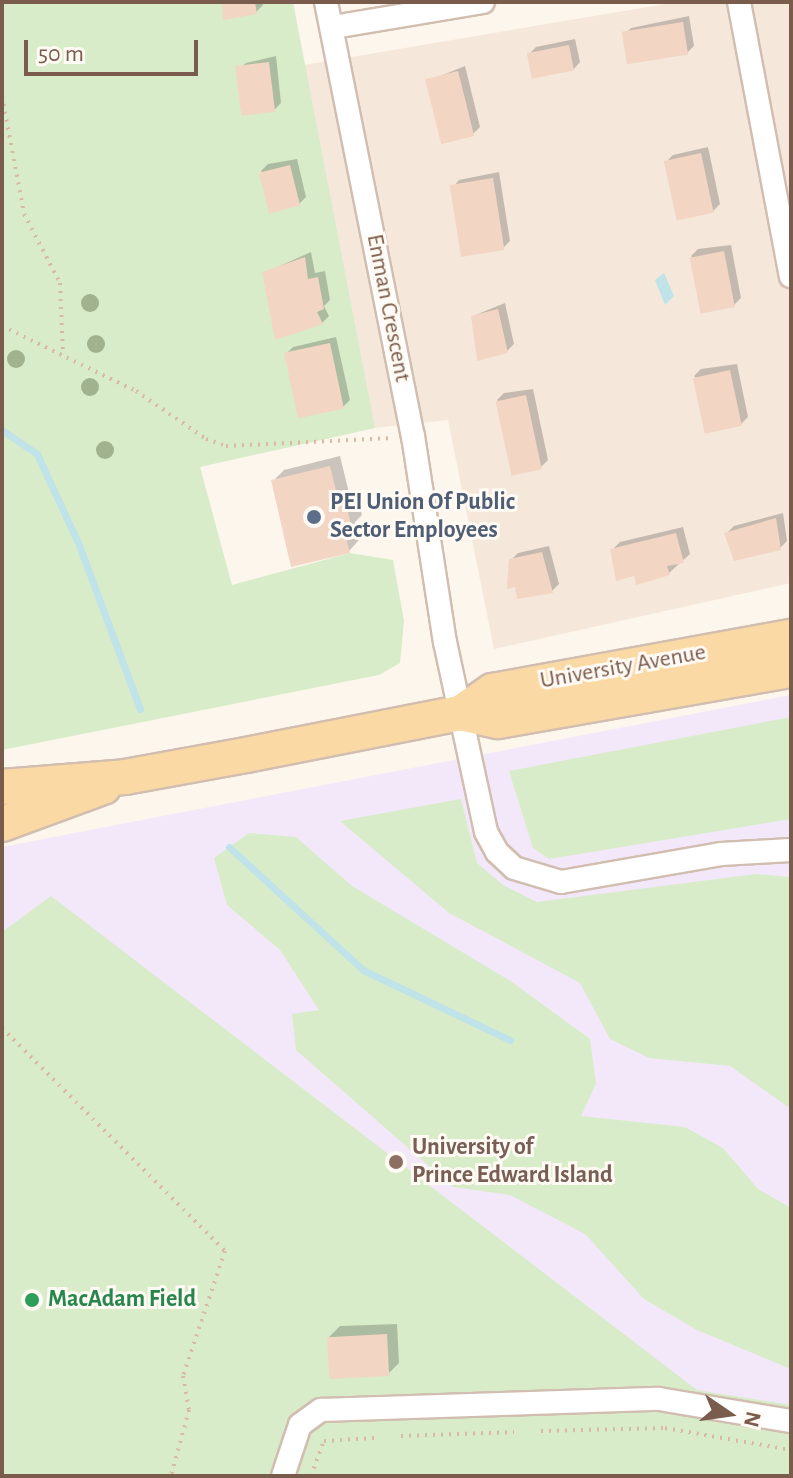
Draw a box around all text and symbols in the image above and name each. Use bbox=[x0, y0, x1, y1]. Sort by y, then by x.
scale bar bbox=[28, 24, 202, 74]
text: 50 m bbox=[38, 42, 84, 66]
street label: Enman Crescent bbox=[360, 232, 416, 384]
place label: PEI Union Of Public Sector Employees bbox=[330, 489, 515, 545]
marker: PEI Union Of Public Sector Employees bbox=[305, 508, 323, 526]
street label: University Avenue bbox=[538, 638, 708, 696]
place label: University of Prince Edward Island bbox=[412, 1134, 613, 1190]
marker: University of Prince Edward Island bbox=[387, 1153, 405, 1171]
place label: MacAdam Field bbox=[48, 1286, 196, 1314]
marker: MacAdam Field bbox=[23, 1291, 41, 1309]
north arrow bbox=[689, 1374, 769, 1454]
text: N bbox=[740, 1409, 765, 1429]

